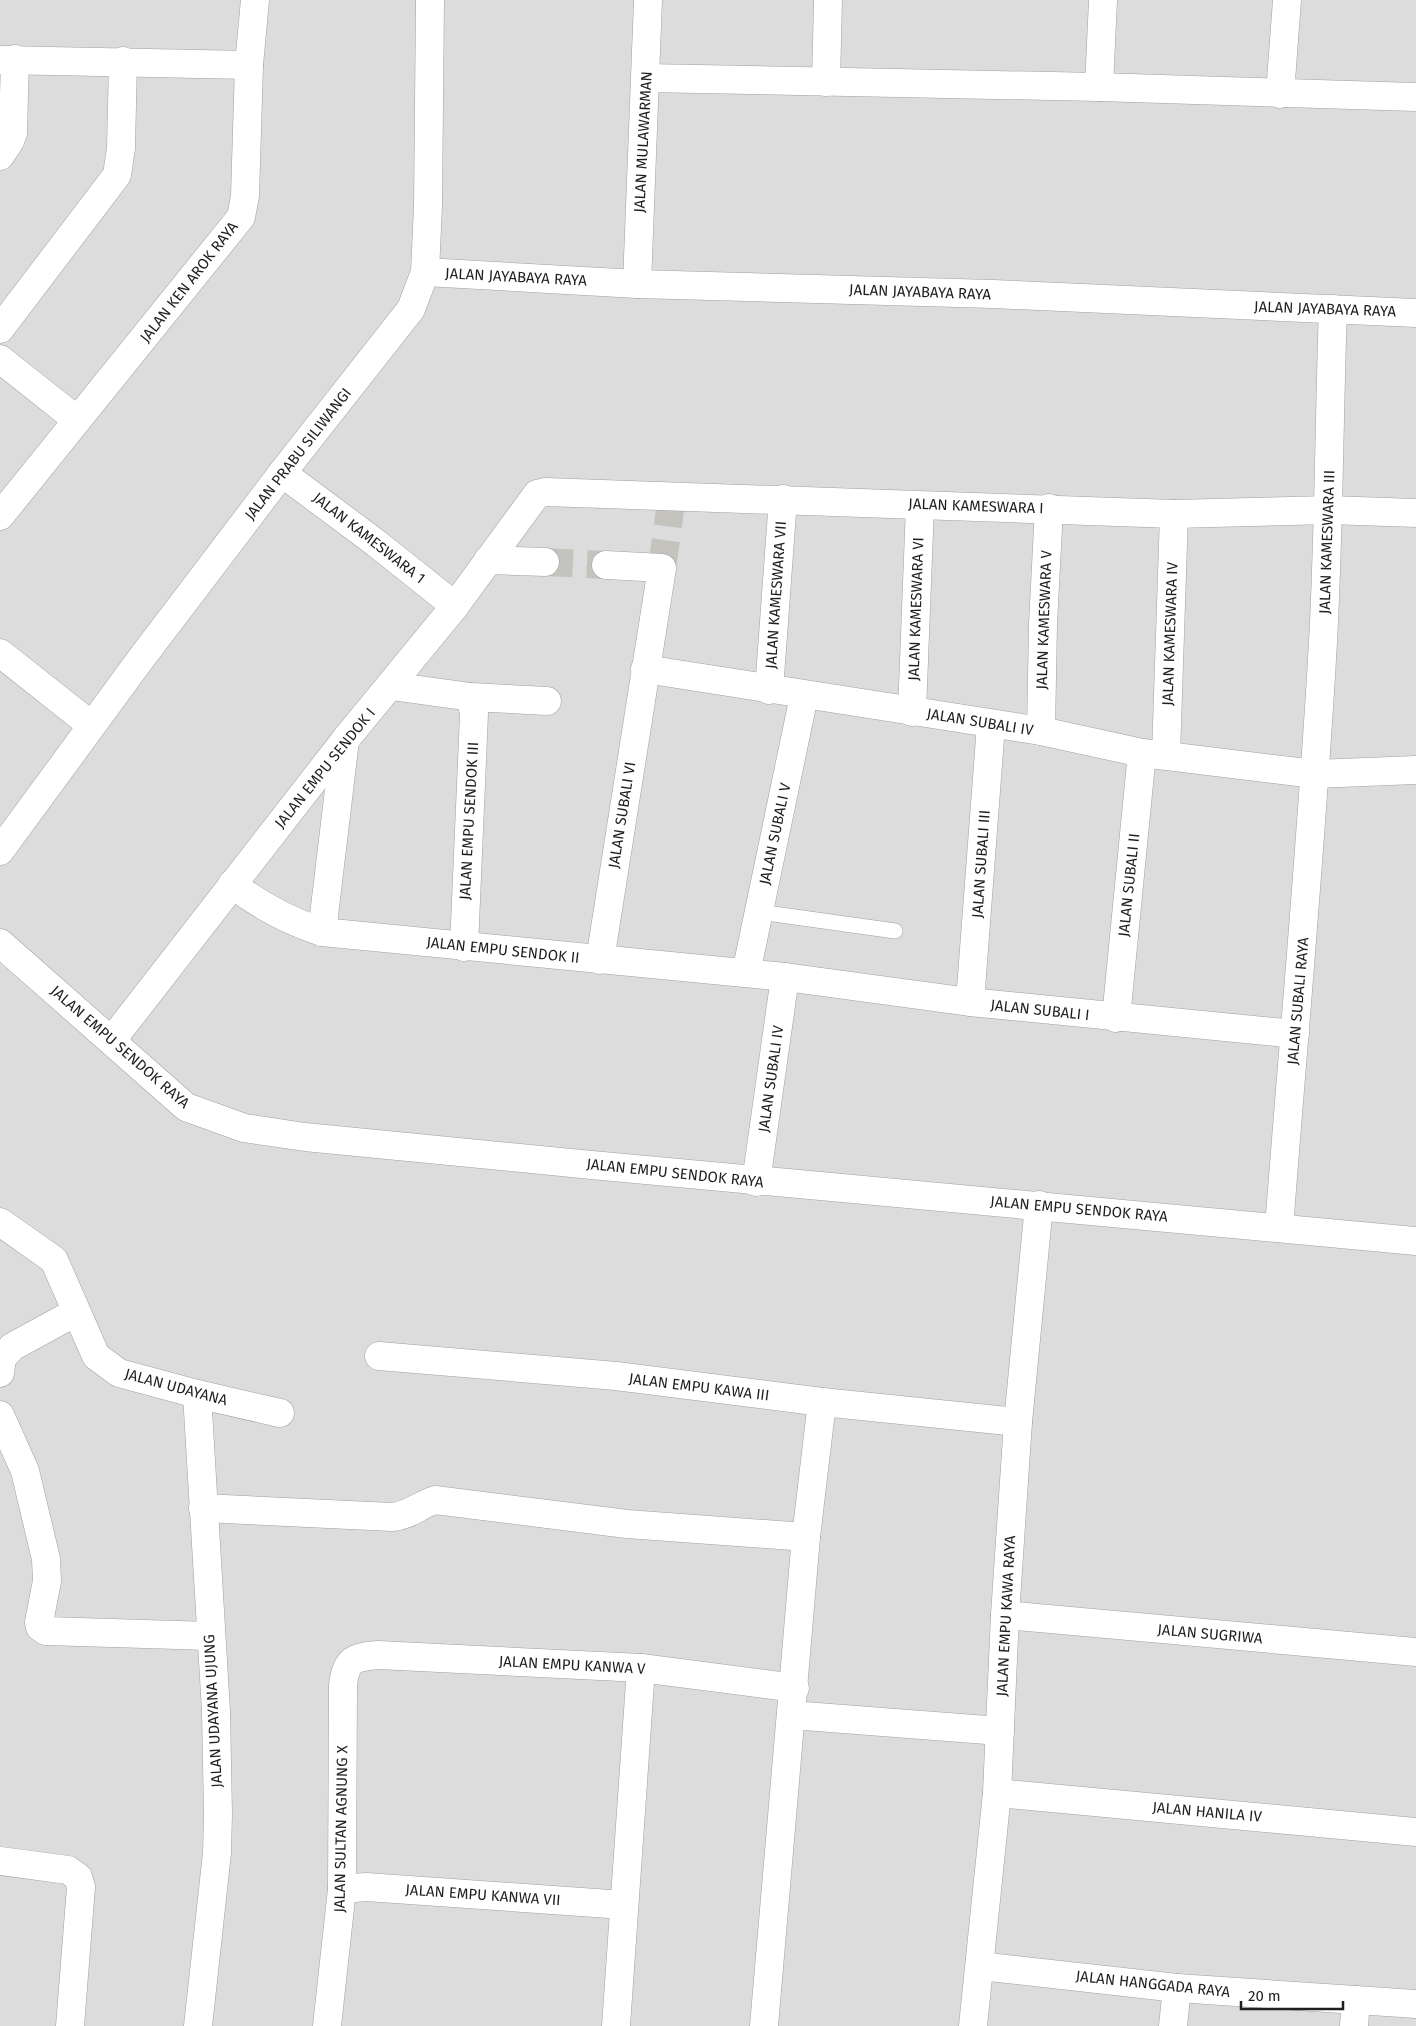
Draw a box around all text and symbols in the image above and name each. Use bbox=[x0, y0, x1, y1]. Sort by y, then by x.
street label: JALAN MULAWARMAN bbox=[630, 71, 656, 213]
street label: JALAN KEN AROK RAYA bbox=[136, 218, 242, 346]
street label: JALAN JAYABAYA RAYA bbox=[445, 264, 588, 290]
street label: JALAN JAYABAYA RAYA bbox=[849, 281, 992, 303]
street label: JALAN JAYABAYA RAYA bbox=[1254, 298, 1397, 320]
street label: JALAN PRABU SILIWANGI bbox=[241, 384, 355, 524]
street label: JALAN KAMESWARA III bbox=[1315, 470, 1339, 614]
street label: JALAN KAMESWARA 1 bbox=[309, 489, 429, 587]
street label: JALAN KAMESWARA I bbox=[908, 495, 1044, 517]
street label: JALAN KAMESWARA VII bbox=[762, 520, 790, 670]
street label: JALAN KAMESWARA VI bbox=[904, 537, 928, 681]
street label: JALAN KAMESWARA V bbox=[1033, 549, 1055, 690]
street label: JALAN KAMESWARA IV bbox=[1158, 561, 1182, 706]
street label: JALAN EMPU SENDOK I bbox=[271, 704, 379, 832]
street label: JALAN SUBALI IV bbox=[925, 705, 1035, 739]
street label: JALAN EMPU SENDOK III bbox=[456, 741, 482, 901]
street label: JALAN SUBALI VI bbox=[605, 760, 639, 870]
street label: JALAN SUBALI V bbox=[755, 781, 795, 886]
street label: JALAN SUBALI III bbox=[968, 809, 994, 919]
street label: JALAN SUBALI II bbox=[1115, 832, 1143, 938]
street label: JALAN EMPU SENDOK II bbox=[426, 933, 580, 967]
street label: JALAN SUBALI RAYA bbox=[1283, 936, 1313, 1066]
street label: JALAN EMPU SENDOK RAYA bbox=[47, 982, 193, 1112]
street label: JALAN SUBALI I bbox=[990, 996, 1090, 1024]
street label: JALAN SUBALI IV bbox=[755, 1024, 788, 1134]
street label: JALAN EMPU SENDOK RAYA bbox=[585, 1155, 765, 1191]
street label: JALAN EMPU SENDOK RAYA bbox=[989, 1192, 1169, 1226]
street label: JALAN UDAYANA bbox=[123, 1365, 230, 1409]
street label: JALAN EMPU KAWA III bbox=[628, 1369, 770, 1405]
street label: JALAN EMPU KAWA RAYA bbox=[993, 1535, 1019, 1697]
street label: JALAN SUGRIWA bbox=[1157, 1620, 1264, 1648]
street label: JALAN UDAYANA UJUNG bbox=[200, 1634, 226, 1788]
street label: JALAN EMPU KANWA V bbox=[498, 1652, 646, 1678]
street label: JALAN SULTAN AGNUNG X bbox=[331, 1744, 351, 1913]
street label: JALAN HANILA IV bbox=[1152, 1798, 1263, 1826]
street label: JALAN EMPU KANWA VII bbox=[405, 1881, 561, 1909]
street label: JALAN HANGGADA RAYA bbox=[1075, 1967, 1231, 2001]
scale bar bbox=[1241, 1978, 1344, 2010]
text: 20 m bbox=[1248, 1987, 1281, 2005]

